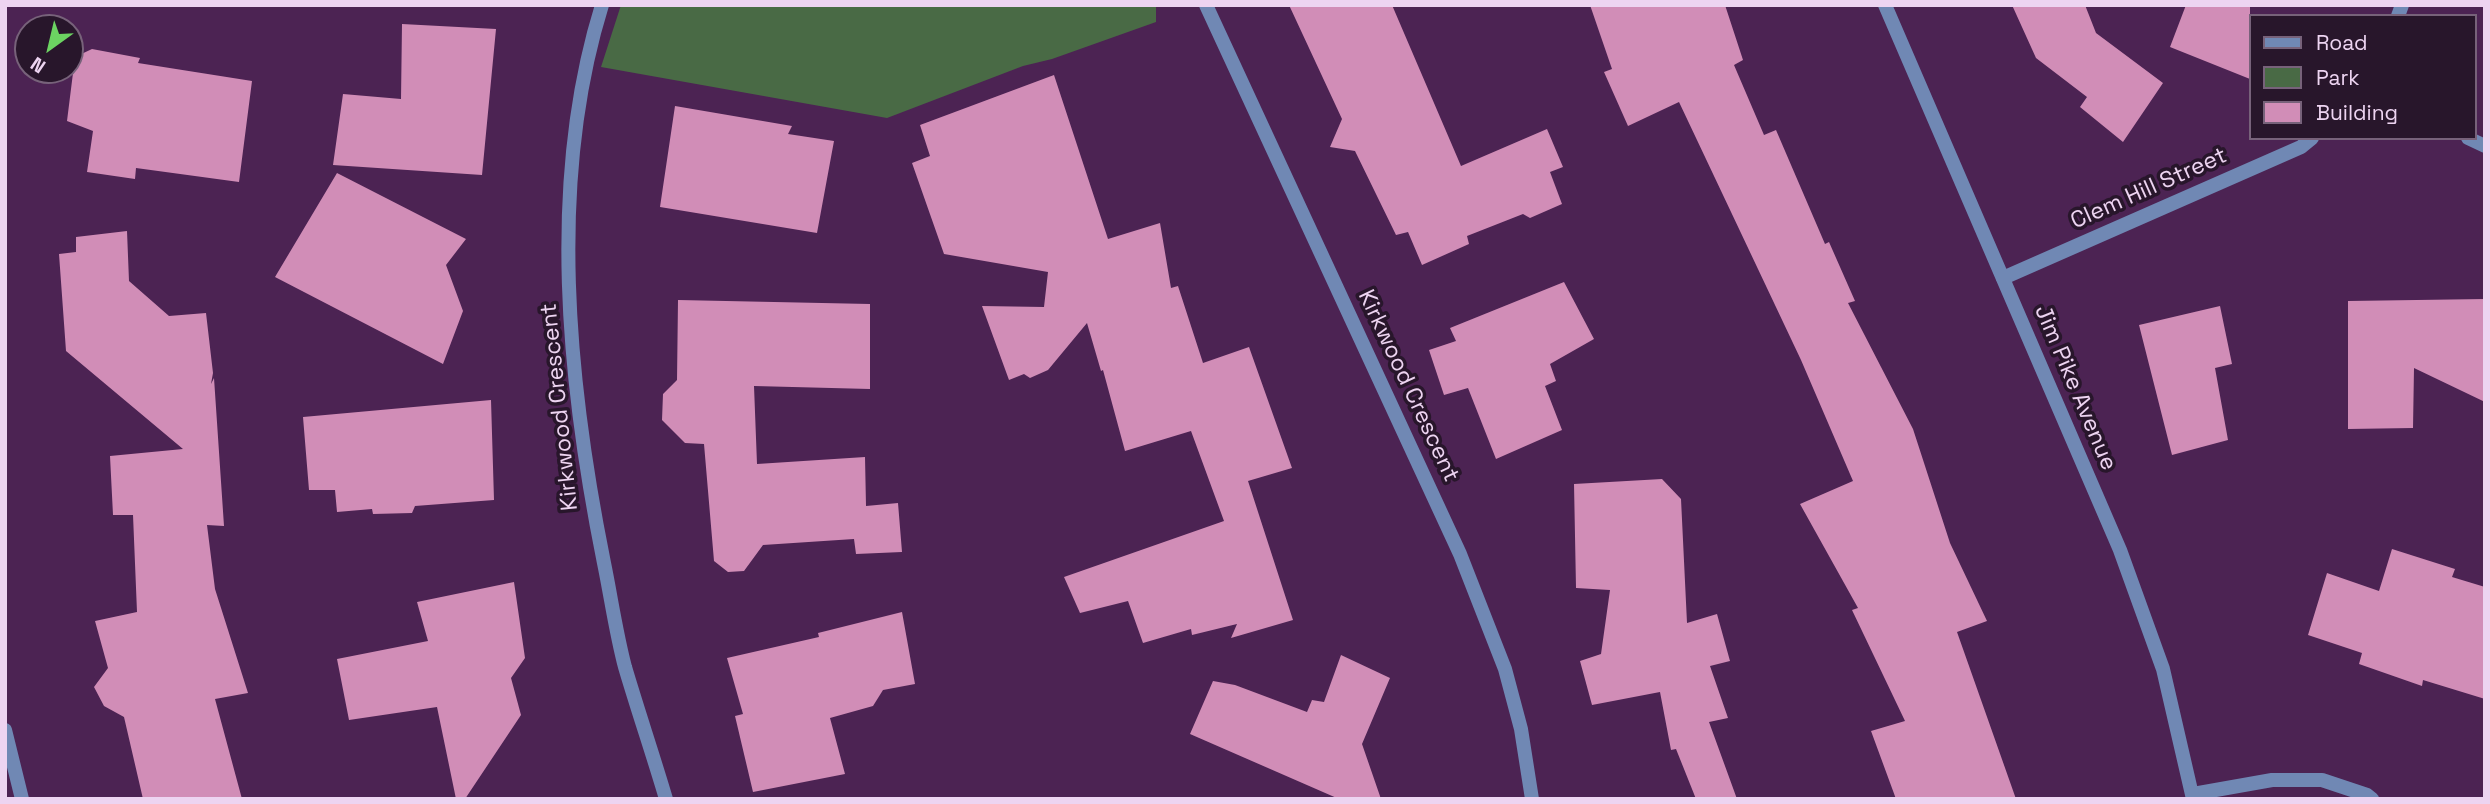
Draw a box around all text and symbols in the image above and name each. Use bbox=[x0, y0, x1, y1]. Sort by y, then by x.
north arrow bbox=[14, 14, 84, 84]
legend bbox=[2248, 14, 2476, 140]
text: Road bbox=[2316, 29, 2368, 56]
text: N bbox=[26, 51, 50, 79]
text: Park bbox=[2316, 64, 2360, 91]
text: Building bbox=[2316, 99, 2398, 126]
street label: Clem Hill Street bbox=[2067, 142, 2231, 236]
street label: Kirkwood Crescent bbox=[1351, 286, 1465, 486]
street label: Jim Pike Avenue bbox=[2028, 301, 2122, 475]
street label: Kirkwood Crescent bbox=[535, 302, 585, 512]

